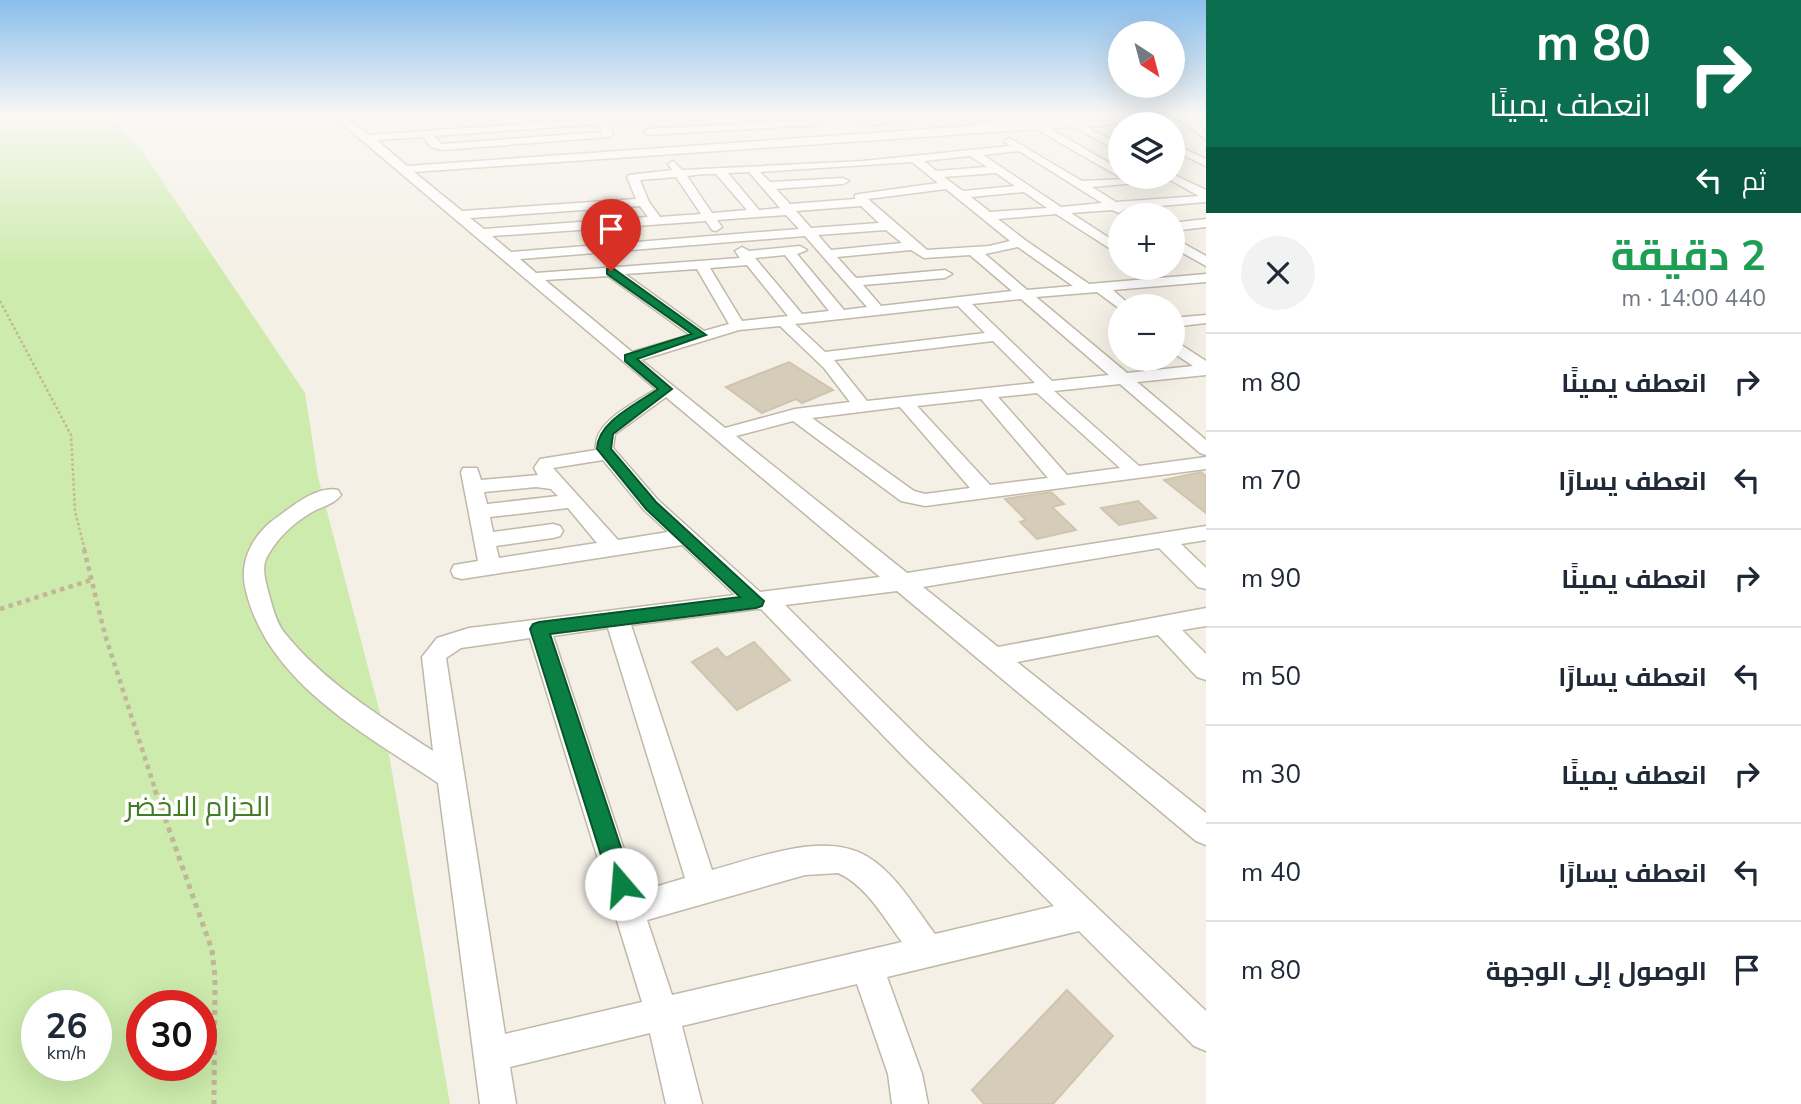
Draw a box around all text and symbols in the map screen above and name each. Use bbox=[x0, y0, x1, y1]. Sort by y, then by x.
text: 80 m bbox=[1536, 10, 1651, 77]
north arrow bbox=[1108, 21, 1185, 98]
map controls bbox=[1108, 21, 1185, 371]
icon: right bbox=[1675, 28, 1766, 119]
text: انعطف يمينًا bbox=[1489, 84, 1651, 127]
button: layers bbox=[1108, 112, 1185, 189]
icon: left bbox=[1690, 161, 1728, 199]
text: ثم bbox=[1742, 164, 1766, 199]
pin bbox=[581, 199, 641, 271]
button: + bbox=[1108, 203, 1185, 280]
icon: arrive bbox=[592, 210, 630, 248]
text: 2 دقيقة bbox=[1611, 228, 1766, 285]
button: close bbox=[1241, 236, 1315, 310]
text: 440 m · 14:00 bbox=[1621, 283, 1766, 314]
button: − bbox=[1108, 294, 1185, 371]
icon: right bbox=[1728, 363, 1766, 401]
text: 80 m bbox=[1241, 365, 1301, 400]
text: انعطف يمينًا bbox=[1561, 366, 1707, 401]
icon: left bbox=[1728, 461, 1766, 499]
text: 70 m bbox=[1241, 463, 1301, 498]
text: انعطف يسارًا bbox=[1558, 464, 1707, 499]
icon: right bbox=[1728, 559, 1766, 597]
text: 90 m bbox=[1241, 561, 1301, 596]
text: انعطف يمينًا bbox=[1561, 562, 1707, 597]
icon: left bbox=[1728, 657, 1766, 695]
text: 50 m bbox=[1241, 659, 1301, 694]
text: انعطف يسارًا bbox=[1558, 660, 1707, 695]
icon: right bbox=[1728, 755, 1766, 793]
text: 30 m bbox=[1241, 757, 1301, 792]
text: انعطف يمينًا bbox=[1561, 758, 1707, 793]
park label: الحزام الاخضر bbox=[123, 788, 271, 826]
position arrow bbox=[584, 847, 658, 921]
icon: left bbox=[1728, 853, 1766, 891]
text: 40 m bbox=[1241, 855, 1301, 890]
text: انعطف يسارًا bbox=[1558, 856, 1707, 891]
icon: arrive bbox=[1728, 951, 1766, 989]
text: 80 m bbox=[1241, 953, 1301, 988]
text: الوصول إلى الوجهة bbox=[1486, 954, 1707, 989]
speed limit sign: 30 bbox=[126, 990, 217, 1081]
text: 26 bbox=[45, 1003, 88, 1050]
text: km/h bbox=[47, 1041, 86, 1065]

